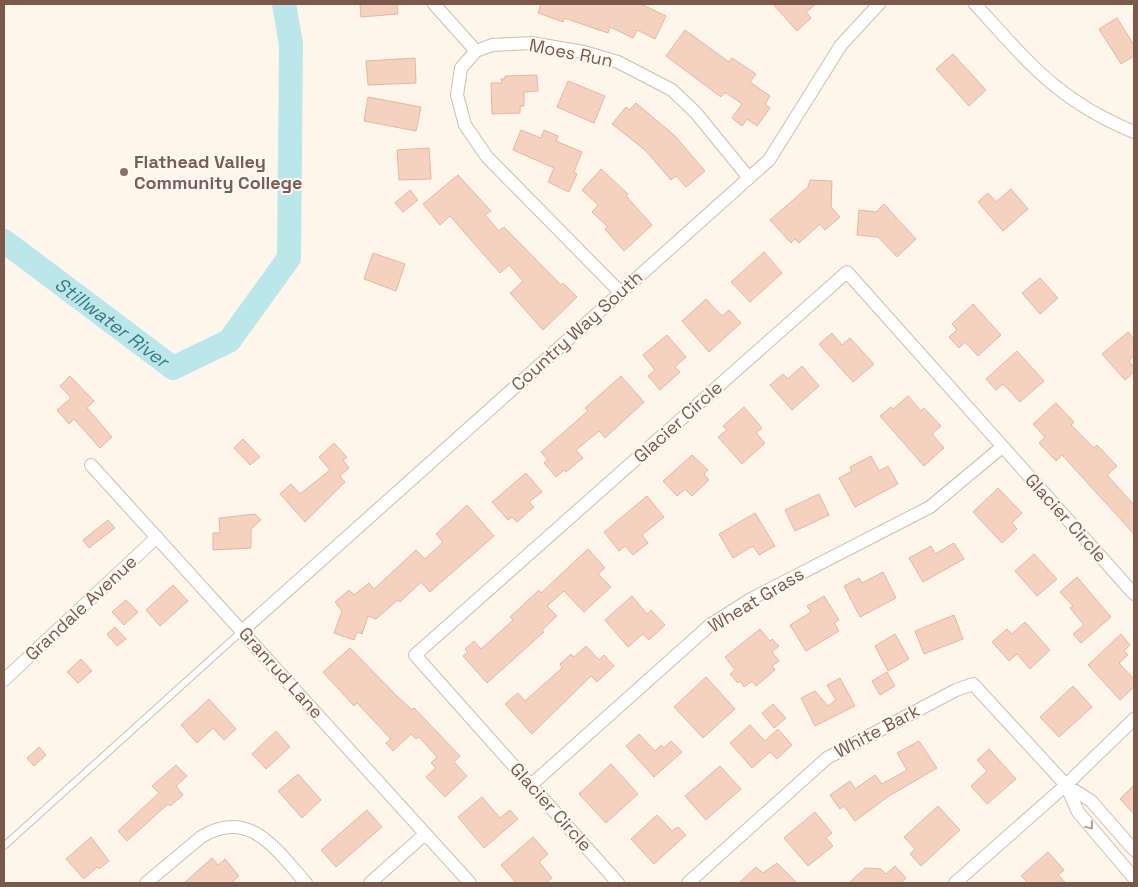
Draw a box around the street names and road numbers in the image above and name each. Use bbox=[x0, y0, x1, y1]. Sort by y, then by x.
street label: Moes Run bbox=[527, 33, 615, 72]
street label: Country Way South bbox=[506, 266, 647, 396]
street label: Glacier Circle bbox=[628, 376, 727, 468]
street label: Glacier Circle bbox=[1020, 468, 1112, 567]
street label: Grandale Avenue bbox=[20, 550, 141, 665]
street label: Wheat Grass bbox=[704, 562, 808, 637]
street label: Granrud Lane bbox=[234, 622, 329, 723]
street label: White Bark bbox=[830, 698, 924, 763]
street label: Glacier Circle bbox=[505, 757, 597, 856]

